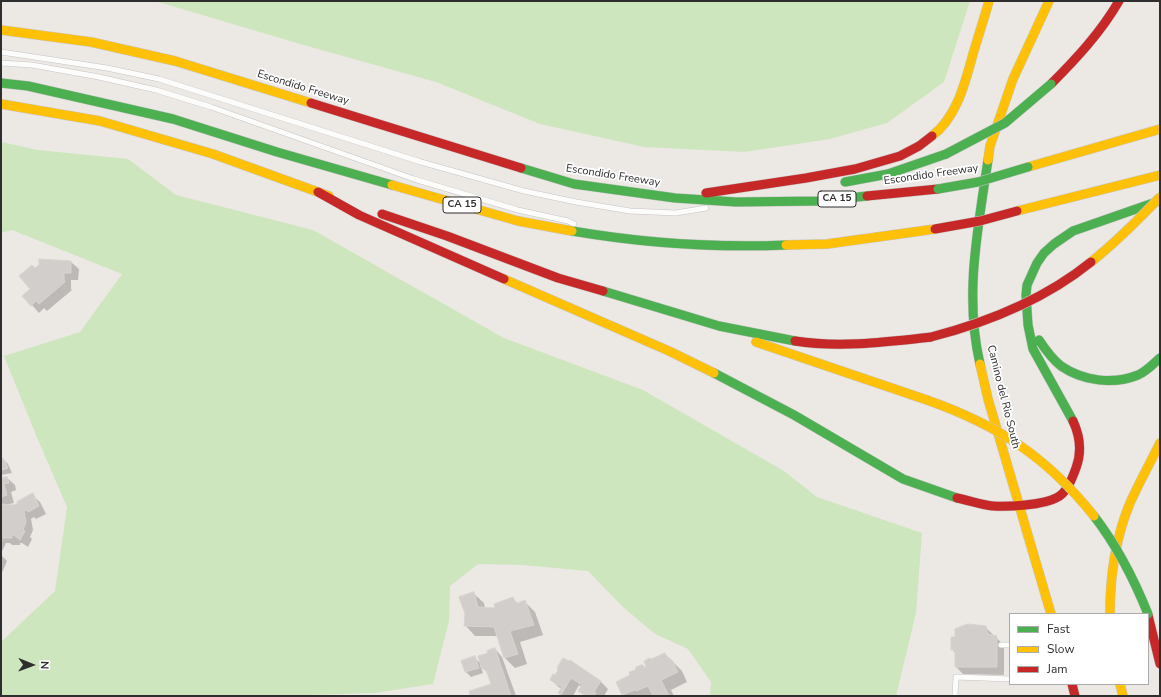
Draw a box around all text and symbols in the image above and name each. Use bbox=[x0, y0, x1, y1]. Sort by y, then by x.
street label: Escondido Freeway bbox=[256, 68, 350, 108]
street label: Escondido Freeway bbox=[565, 162, 661, 190]
street label: Escondido Freeway bbox=[883, 162, 979, 188]
road number: CA 15 bbox=[818, 191, 856, 207]
road number: CA 15 bbox=[443, 197, 481, 213]
street label: Camino del Rio South bbox=[984, 344, 1022, 450]
legend bbox=[1009, 613, 1149, 685]
text: Fast bbox=[1047, 621, 1070, 637]
text: Slow bbox=[1047, 641, 1075, 657]
north arrow bbox=[12, 645, 52, 685]
text: N bbox=[37, 661, 52, 669]
text: Jam bbox=[1047, 661, 1068, 677]

